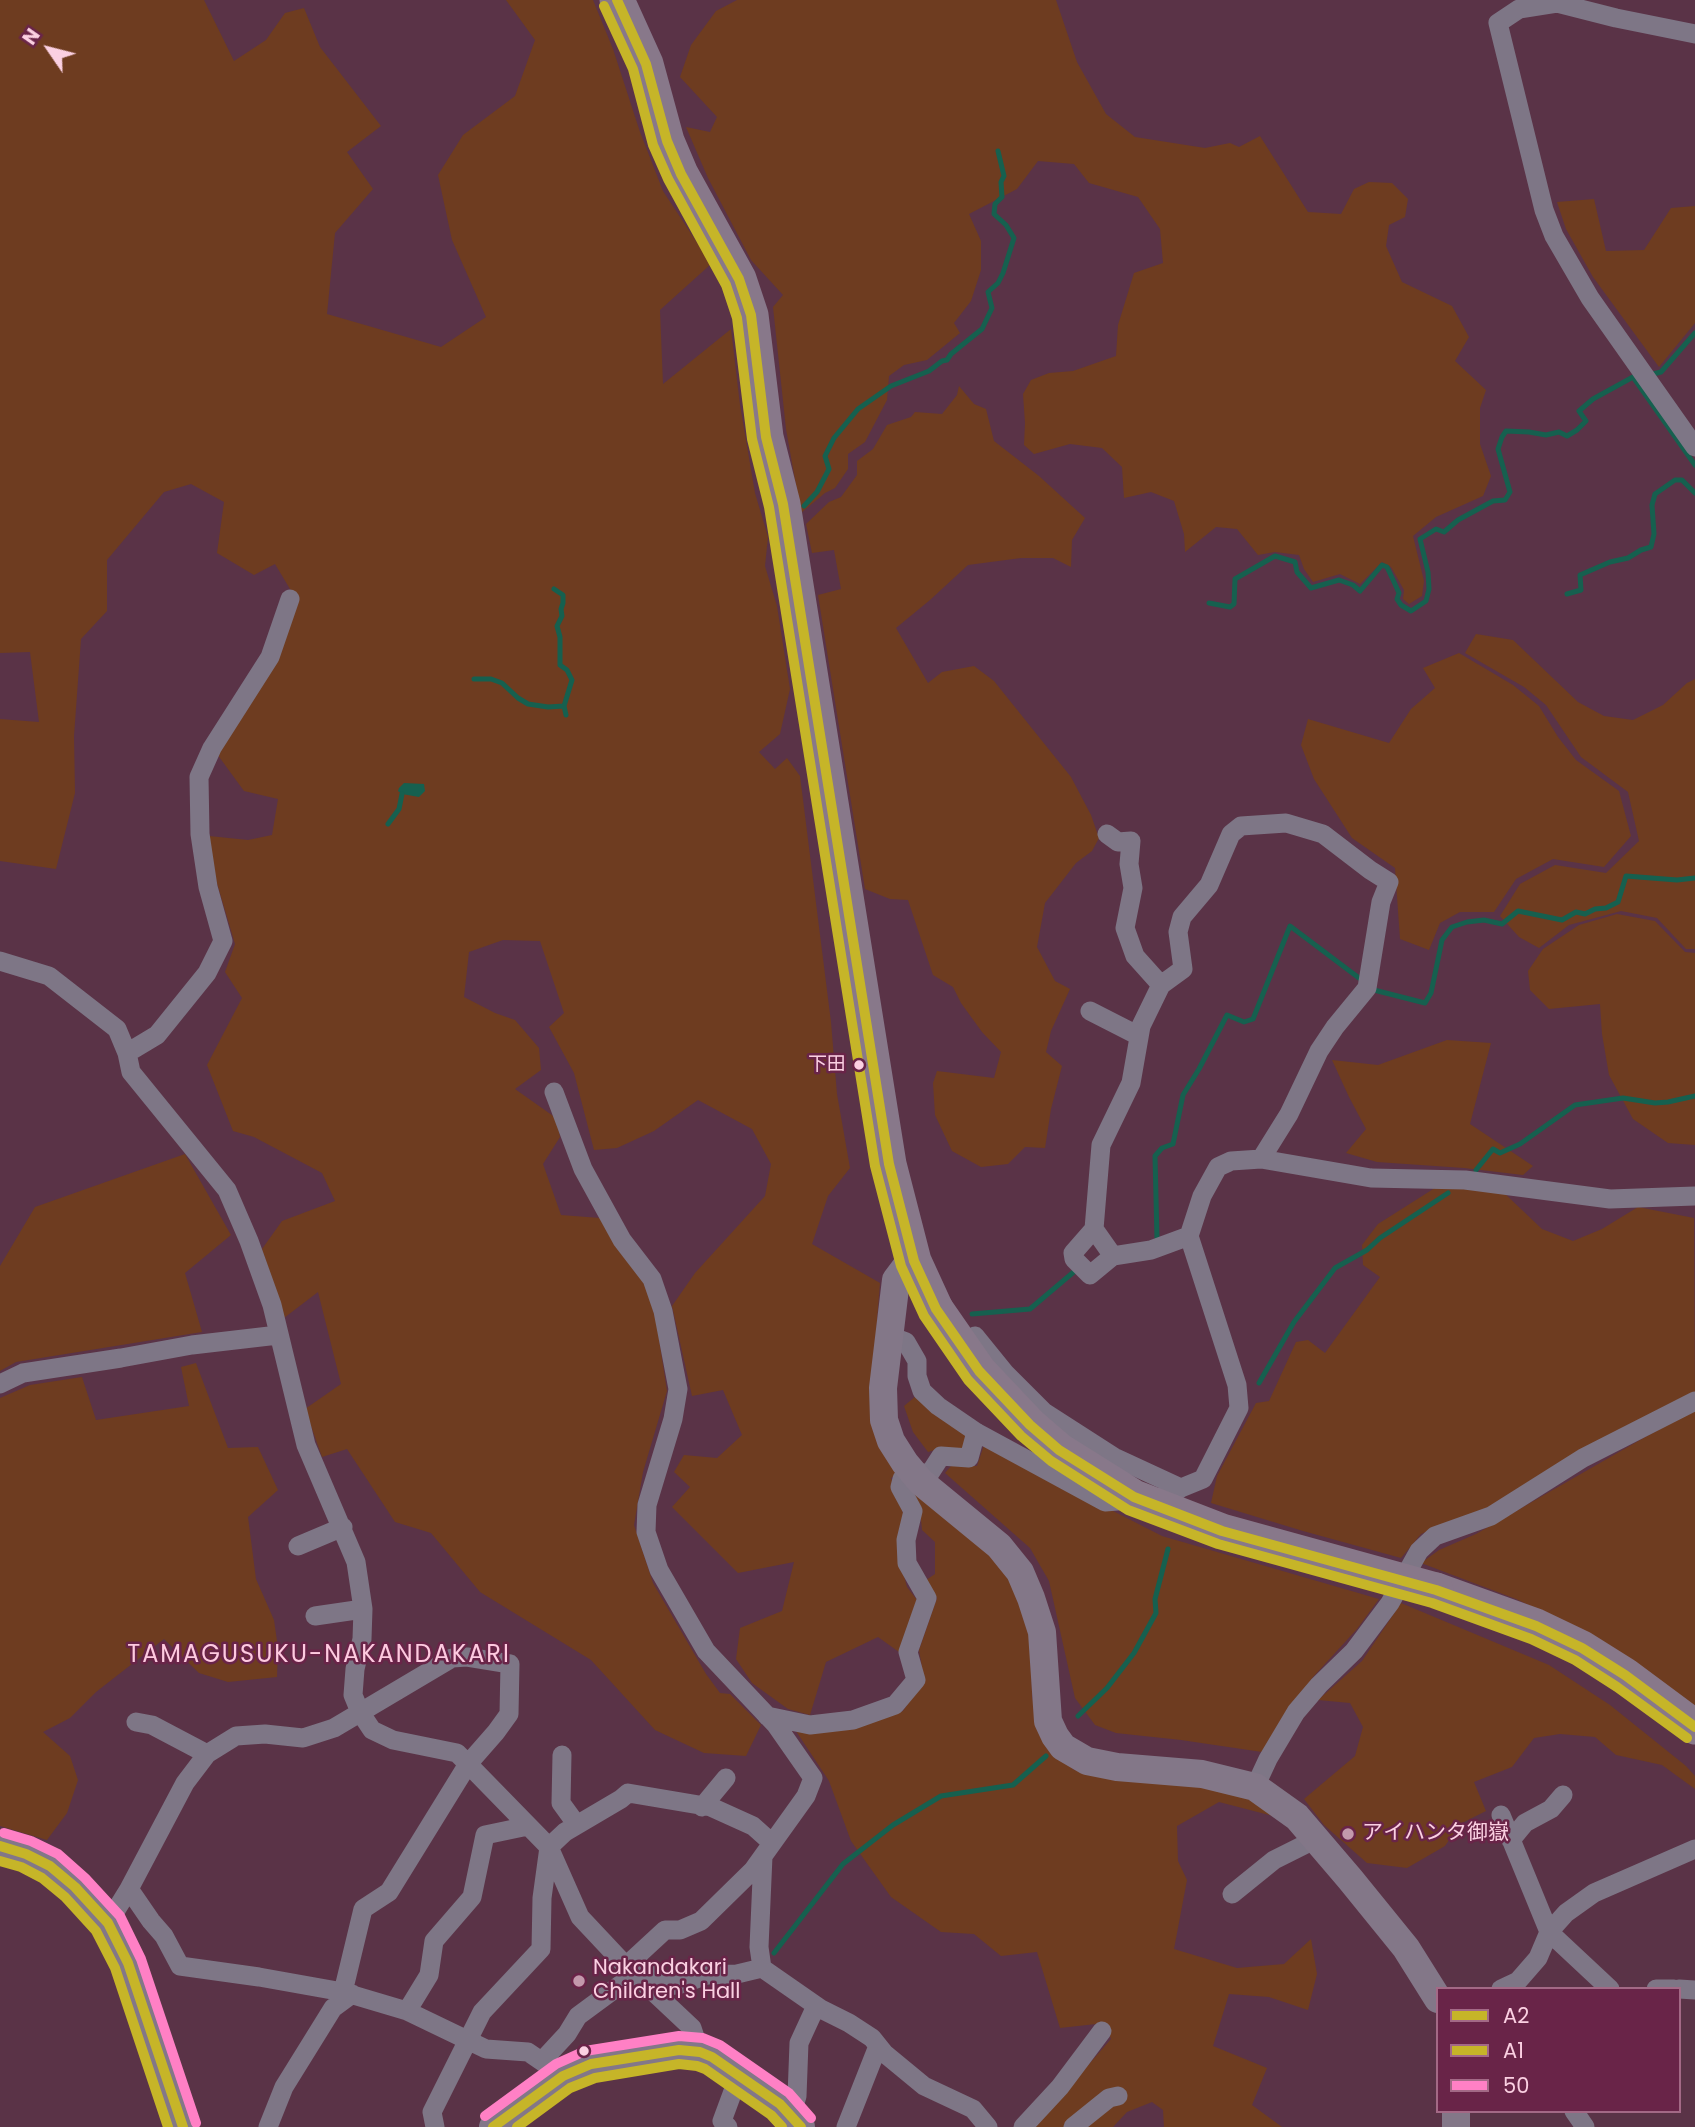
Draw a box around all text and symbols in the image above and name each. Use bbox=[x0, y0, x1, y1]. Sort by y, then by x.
north arrow bbox=[14, 14, 84, 84]
text: N bbox=[16, 23, 47, 50]
place label: 下田 bbox=[808, 1054, 846, 1076]
marker: 下田 bbox=[852, 1058, 866, 1072]
district label: TAMAGUSUKU-NAKANDAKARI bbox=[130, 1642, 508, 1670]
place label: アイハンタ御嶽 bbox=[1362, 1821, 1509, 1847]
marker: アイハンタ御嶽 bbox=[1340, 1826, 1356, 1842]
place label: Nakandakari Children's Hall bbox=[593, 1956, 740, 2006]
marker: Nakandakari Children's Hall bbox=[571, 1973, 587, 1989]
legend bbox=[1436, 1987, 1681, 2113]
text: A2 bbox=[1503, 2001, 1529, 2030]
text: A1 bbox=[1503, 2036, 1524, 2065]
unlabelled marker bbox=[577, 2044, 591, 2058]
text: 50 bbox=[1503, 2071, 1529, 2100]

